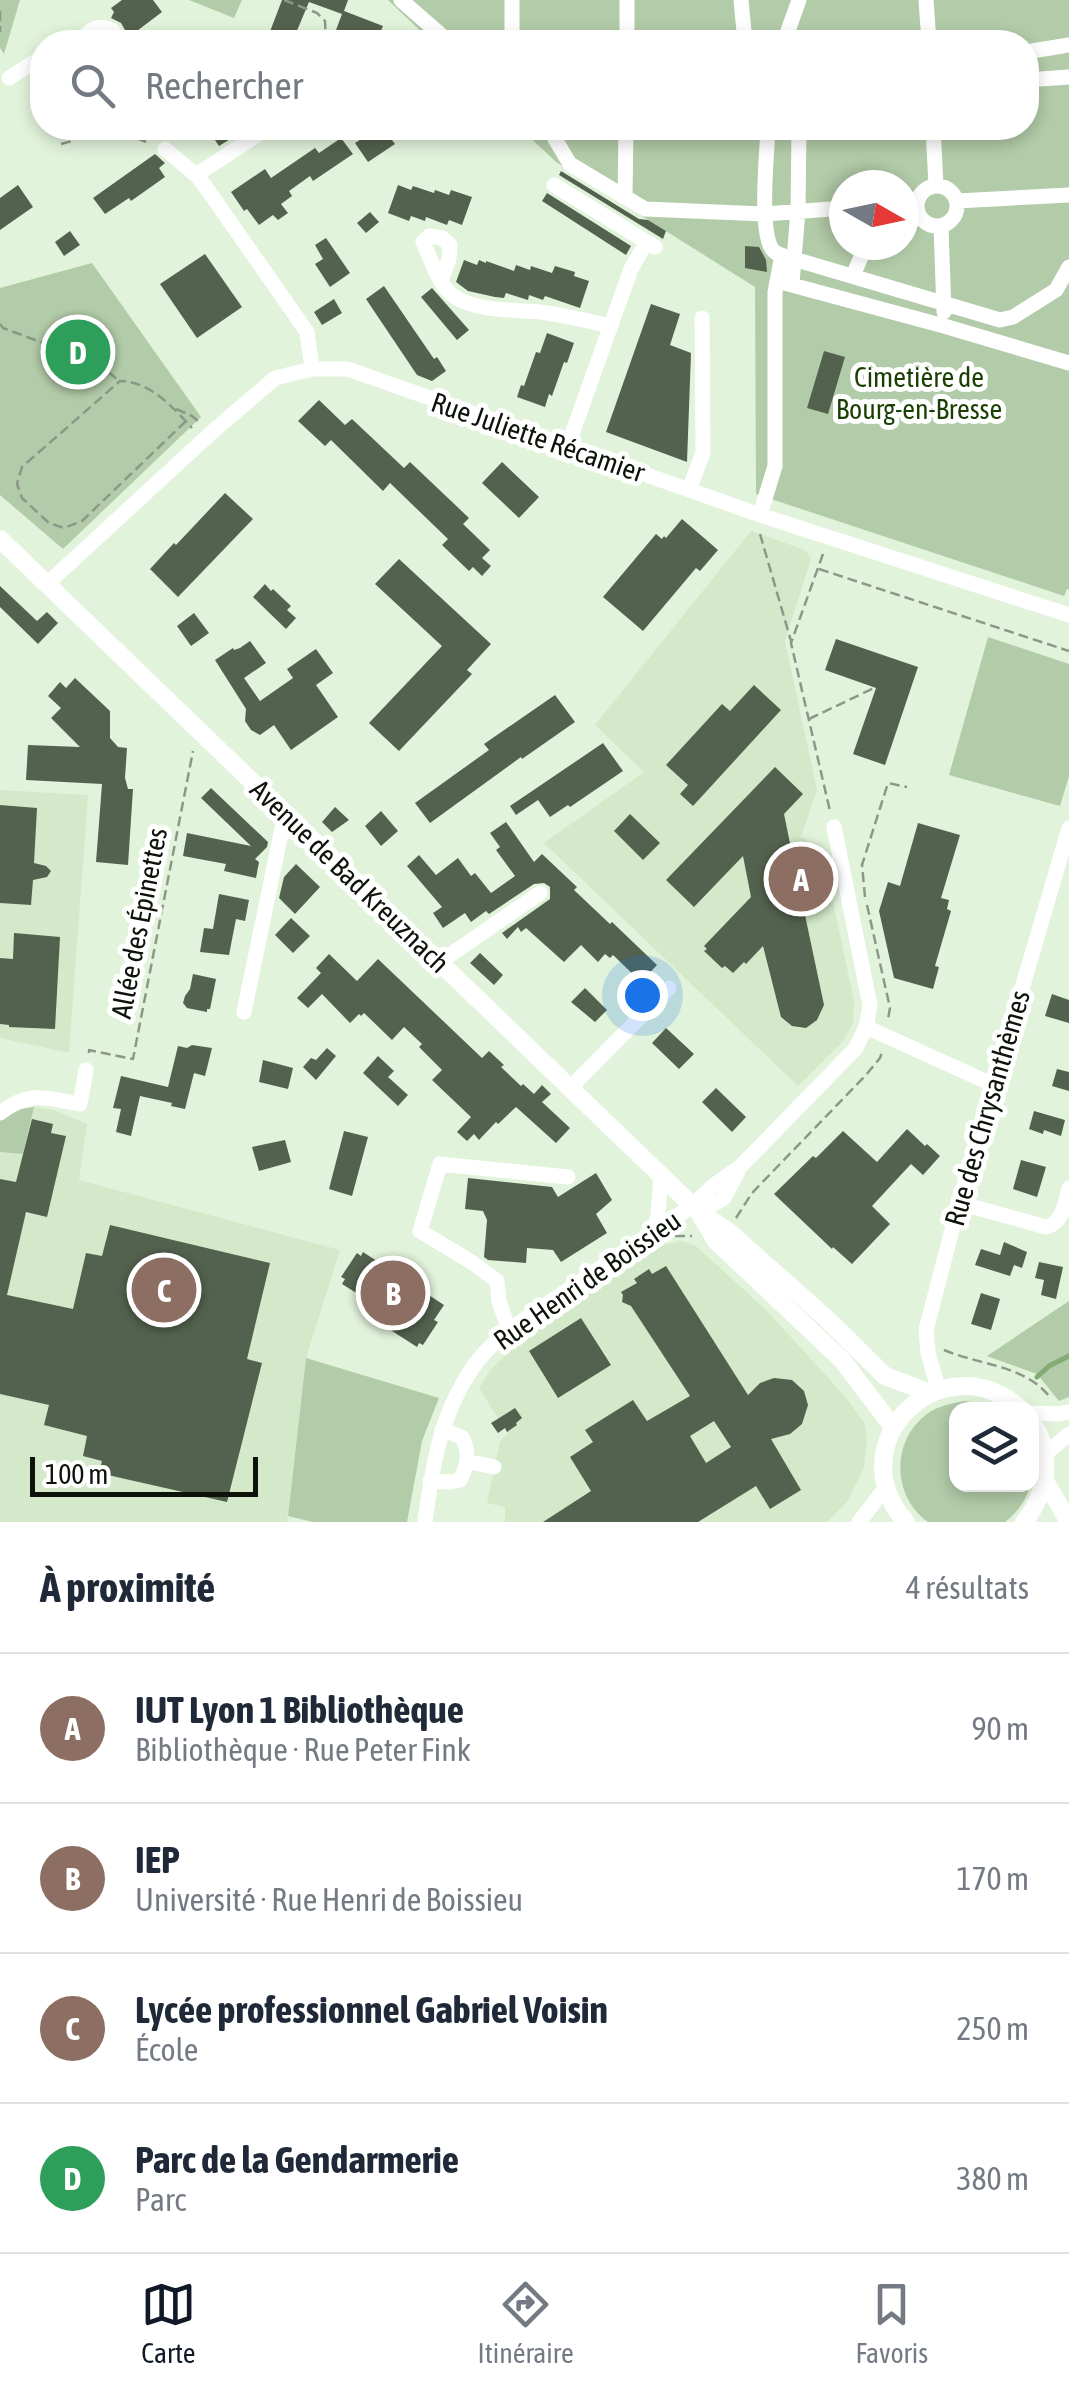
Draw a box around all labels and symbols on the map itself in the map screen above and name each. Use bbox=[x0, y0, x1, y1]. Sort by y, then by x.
north arrow bbox=[829, 170, 919, 260]
pin: D bbox=[46, 314, 110, 390]
park label: Cimetière de Bourg-en-Bresse bbox=[836, 361, 1002, 425]
street label: Rue Juliette Récamier bbox=[427, 386, 649, 489]
street label: Avenue de Bad Kreuznach bbox=[244, 773, 456, 979]
street label: Allée des Épinettes bbox=[105, 825, 173, 1021]
pin: A bbox=[768, 842, 834, 916]
your location bbox=[617, 970, 668, 1021]
street label: Rue des Chrysanthèmes bbox=[938, 987, 1036, 1229]
street label: Rue Henri de Boissieu bbox=[488, 1204, 686, 1356]
pin: C bbox=[132, 1252, 196, 1328]
pin: B bbox=[360, 1256, 426, 1330]
scale bar bbox=[30, 1452, 258, 1496]

